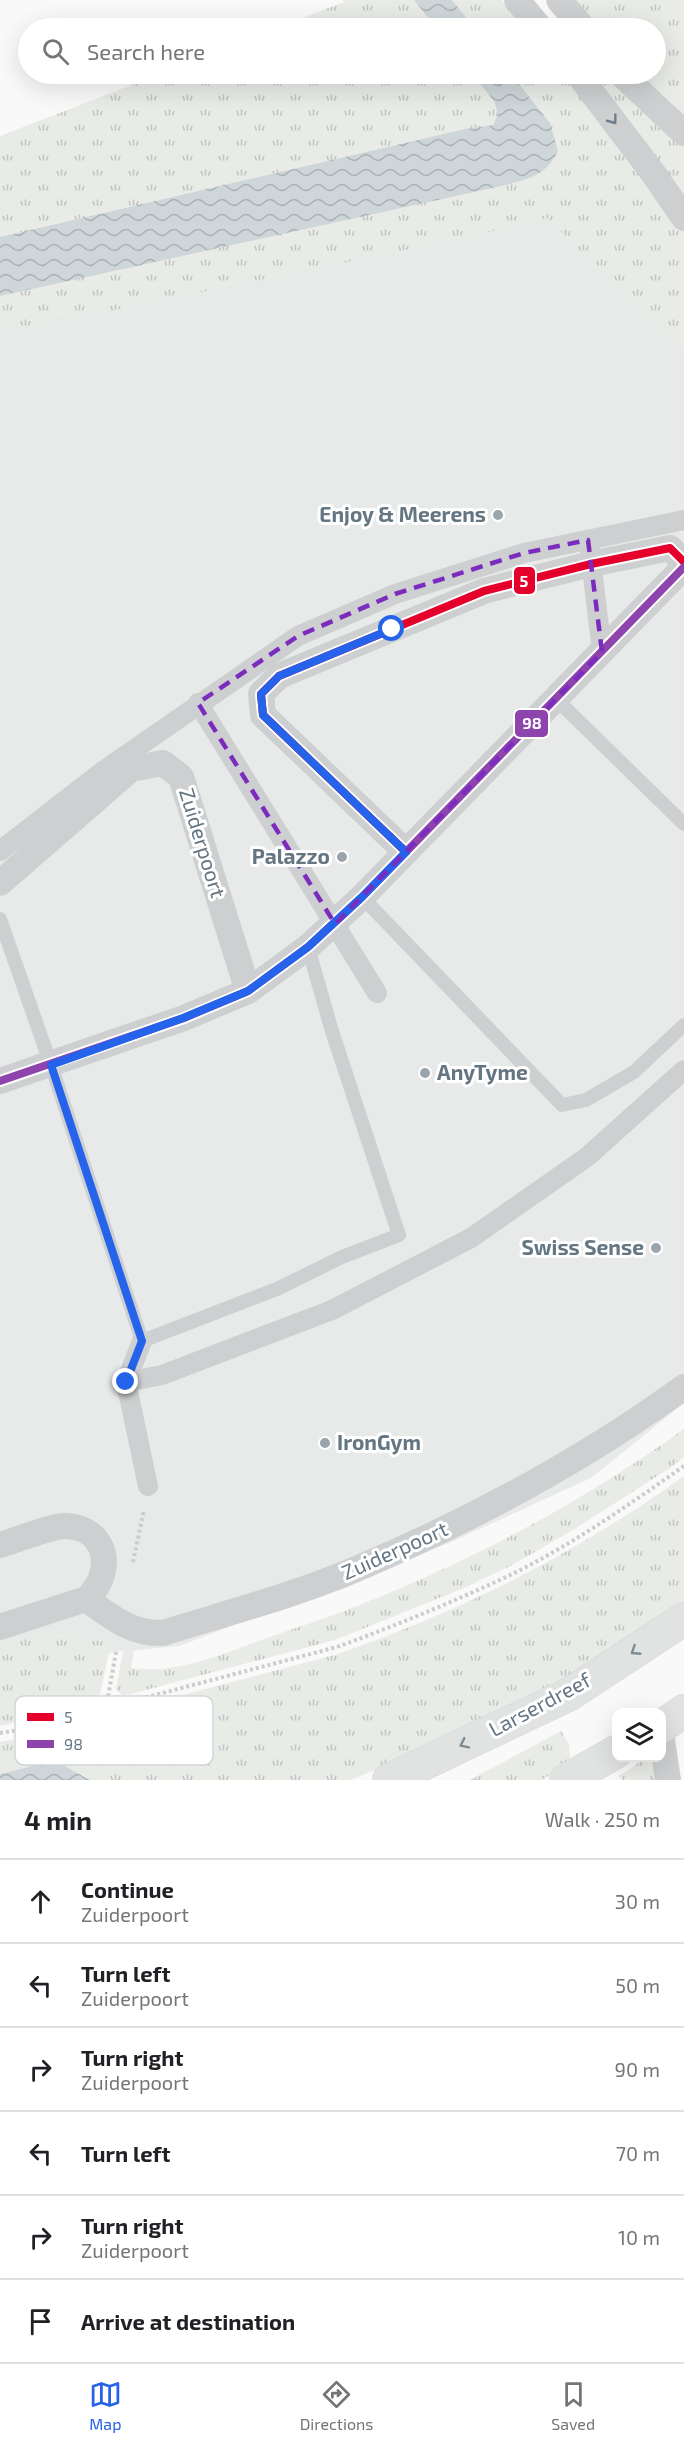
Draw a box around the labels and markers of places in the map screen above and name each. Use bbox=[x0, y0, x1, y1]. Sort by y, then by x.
place label: Enjoy & Meerens bbox=[319, 501, 486, 527]
marker: Enjoy & Meerens bbox=[491, 508, 505, 522]
place label: Palazzo bbox=[252, 843, 330, 868]
marker: Palazzo bbox=[335, 850, 349, 864]
place label: AnyTyme bbox=[437, 1059, 528, 1085]
marker: AnyTyme bbox=[418, 1066, 432, 1080]
place label: Swiss Sense bbox=[521, 1234, 644, 1259]
marker: Swiss Sense bbox=[649, 1241, 663, 1255]
place label: IronGym bbox=[337, 1429, 421, 1455]
marker: IronGym bbox=[318, 1436, 332, 1450]

